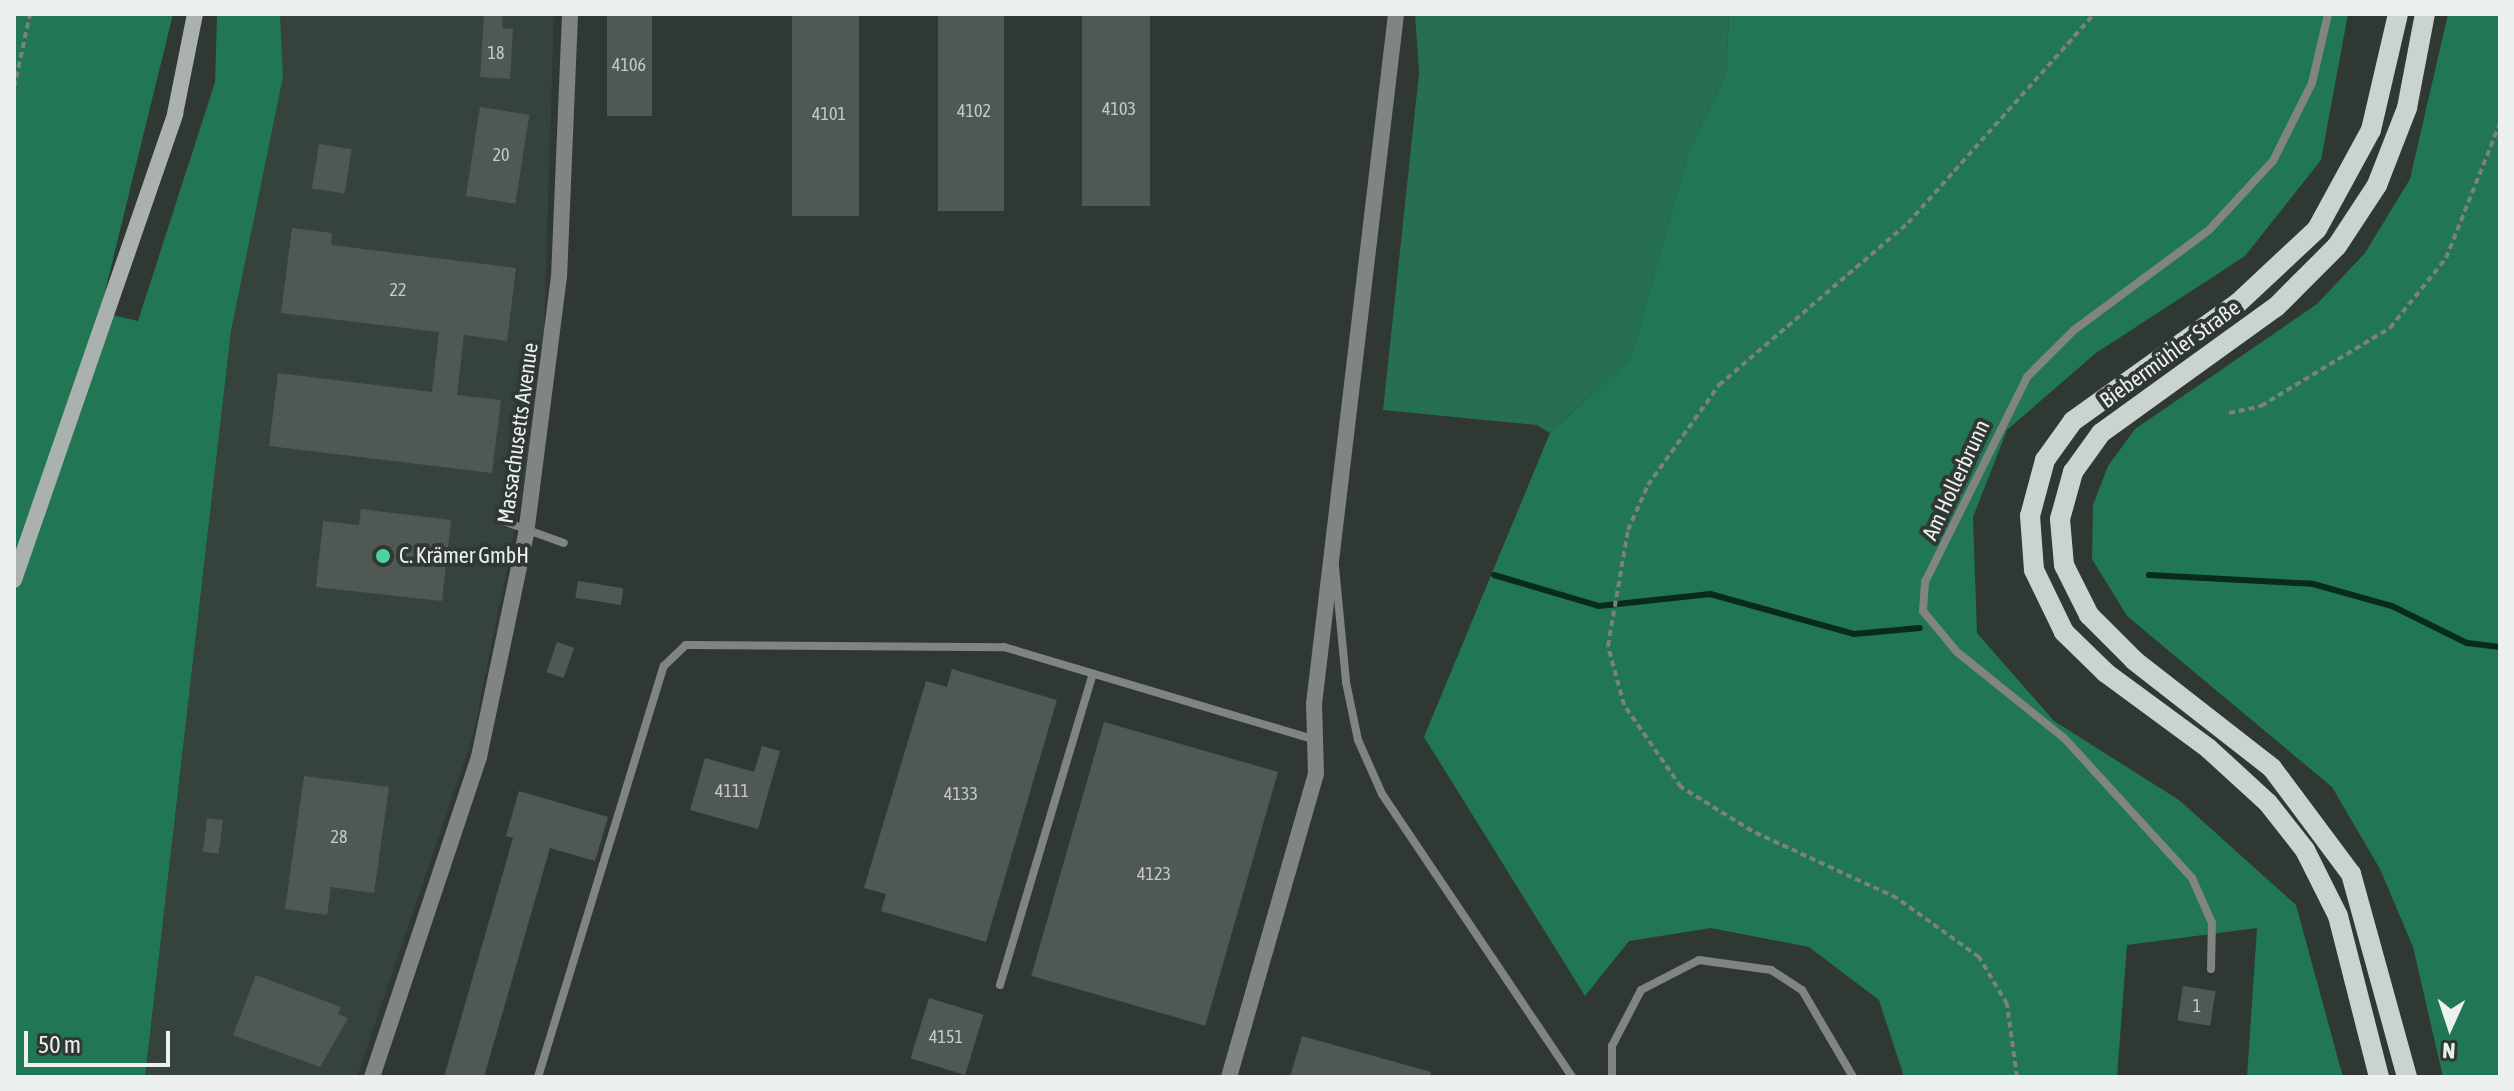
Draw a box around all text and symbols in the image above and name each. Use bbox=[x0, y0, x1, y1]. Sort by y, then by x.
house number: 18 bbox=[488, 42, 504, 64]
house number: 4106 bbox=[612, 54, 646, 76]
house number: 4103 bbox=[1102, 98, 1136, 120]
house number: 4102 bbox=[957, 100, 991, 122]
house number: 4101 bbox=[812, 103, 846, 125]
house number: 20 bbox=[493, 144, 509, 166]
house number: 22 bbox=[390, 279, 406, 301]
street label: Biebermühler Straße bbox=[2095, 294, 2245, 414]
street label: Massachusetts Avenue bbox=[492, 341, 544, 525]
street label: Am Hollerbrunn bbox=[1917, 416, 1995, 544]
place label: C. Krämer GmbH bbox=[399, 543, 529, 569]
marker: C. Krämer GmbH bbox=[374, 547, 392, 565]
house number: 4111 bbox=[715, 780, 749, 802]
house number: 4133 bbox=[944, 783, 978, 805]
house number: 28 bbox=[331, 826, 347, 848]
house number: 4123 bbox=[1137, 863, 1171, 885]
north arrow bbox=[2410, 987, 2490, 1067]
house number: 1 bbox=[2193, 995, 2201, 1017]
scale bar bbox=[28, 1015, 174, 1065]
house number: 4151 bbox=[929, 1026, 963, 1048]
text: 50 m bbox=[38, 1031, 81, 1058]
text: N bbox=[2442, 1038, 2456, 1064]

